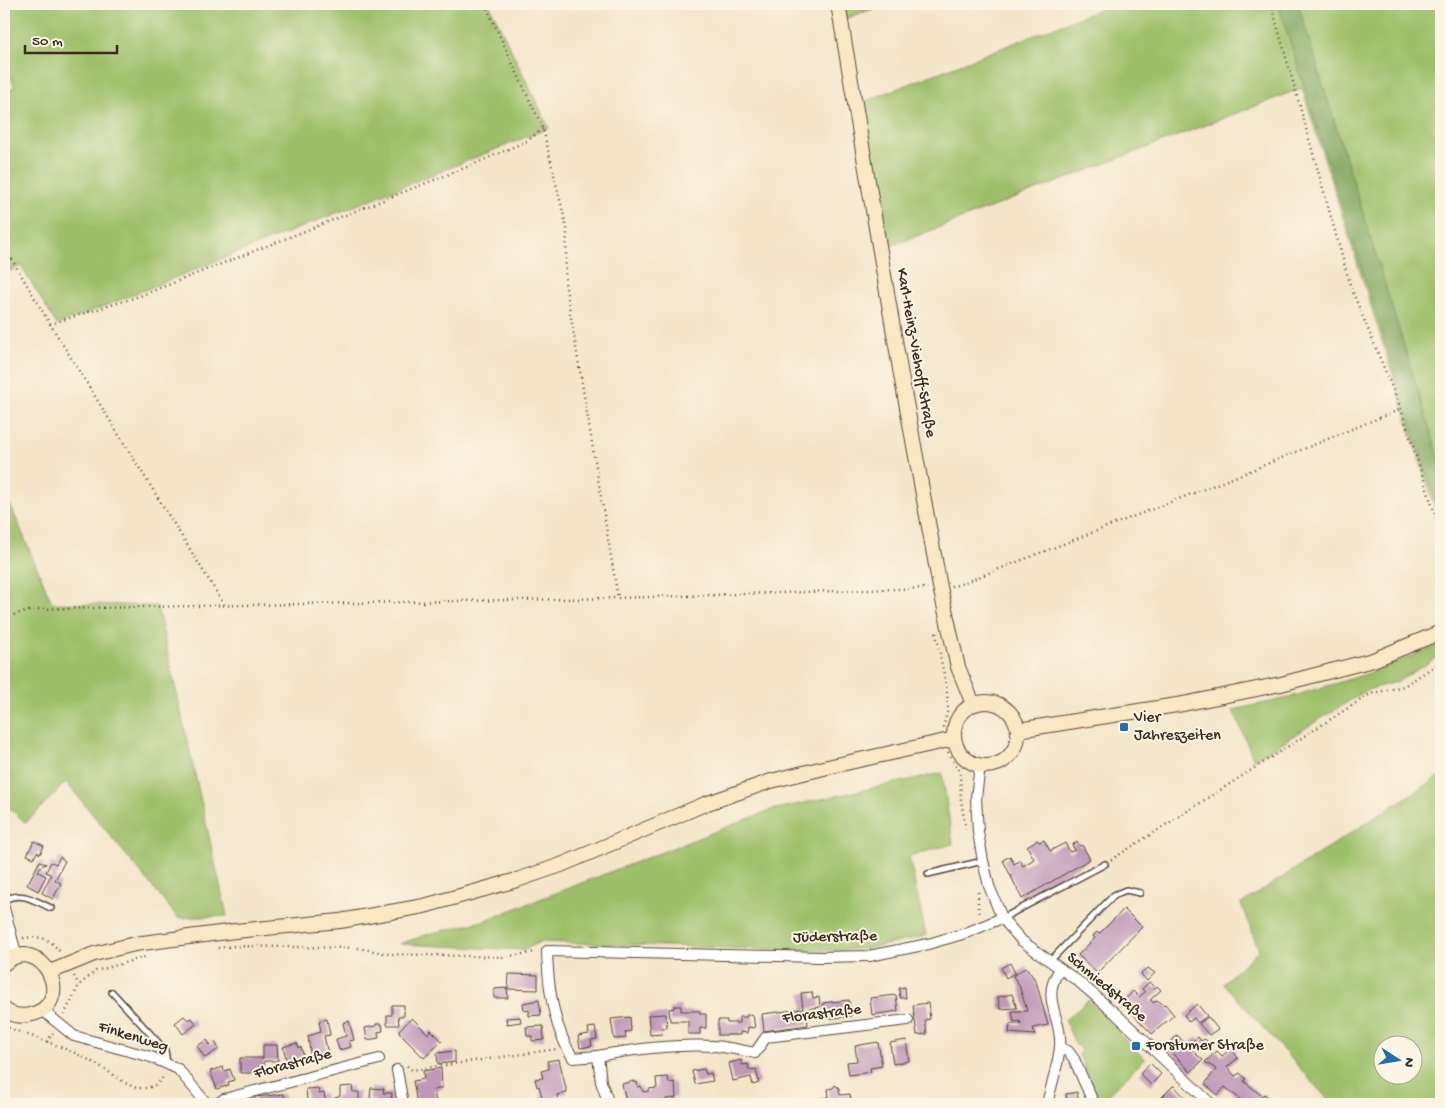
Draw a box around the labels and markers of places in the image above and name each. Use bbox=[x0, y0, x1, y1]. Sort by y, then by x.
place label: Vier Jahreszeiten bbox=[1133, 709, 1221, 746]
marker: Vier Jahreszeiten bbox=[1118, 721, 1130, 733]
place label: Forstumer Straße bbox=[1145, 1037, 1264, 1056]
marker: Forstumer Straße bbox=[1130, 1040, 1142, 1052]

